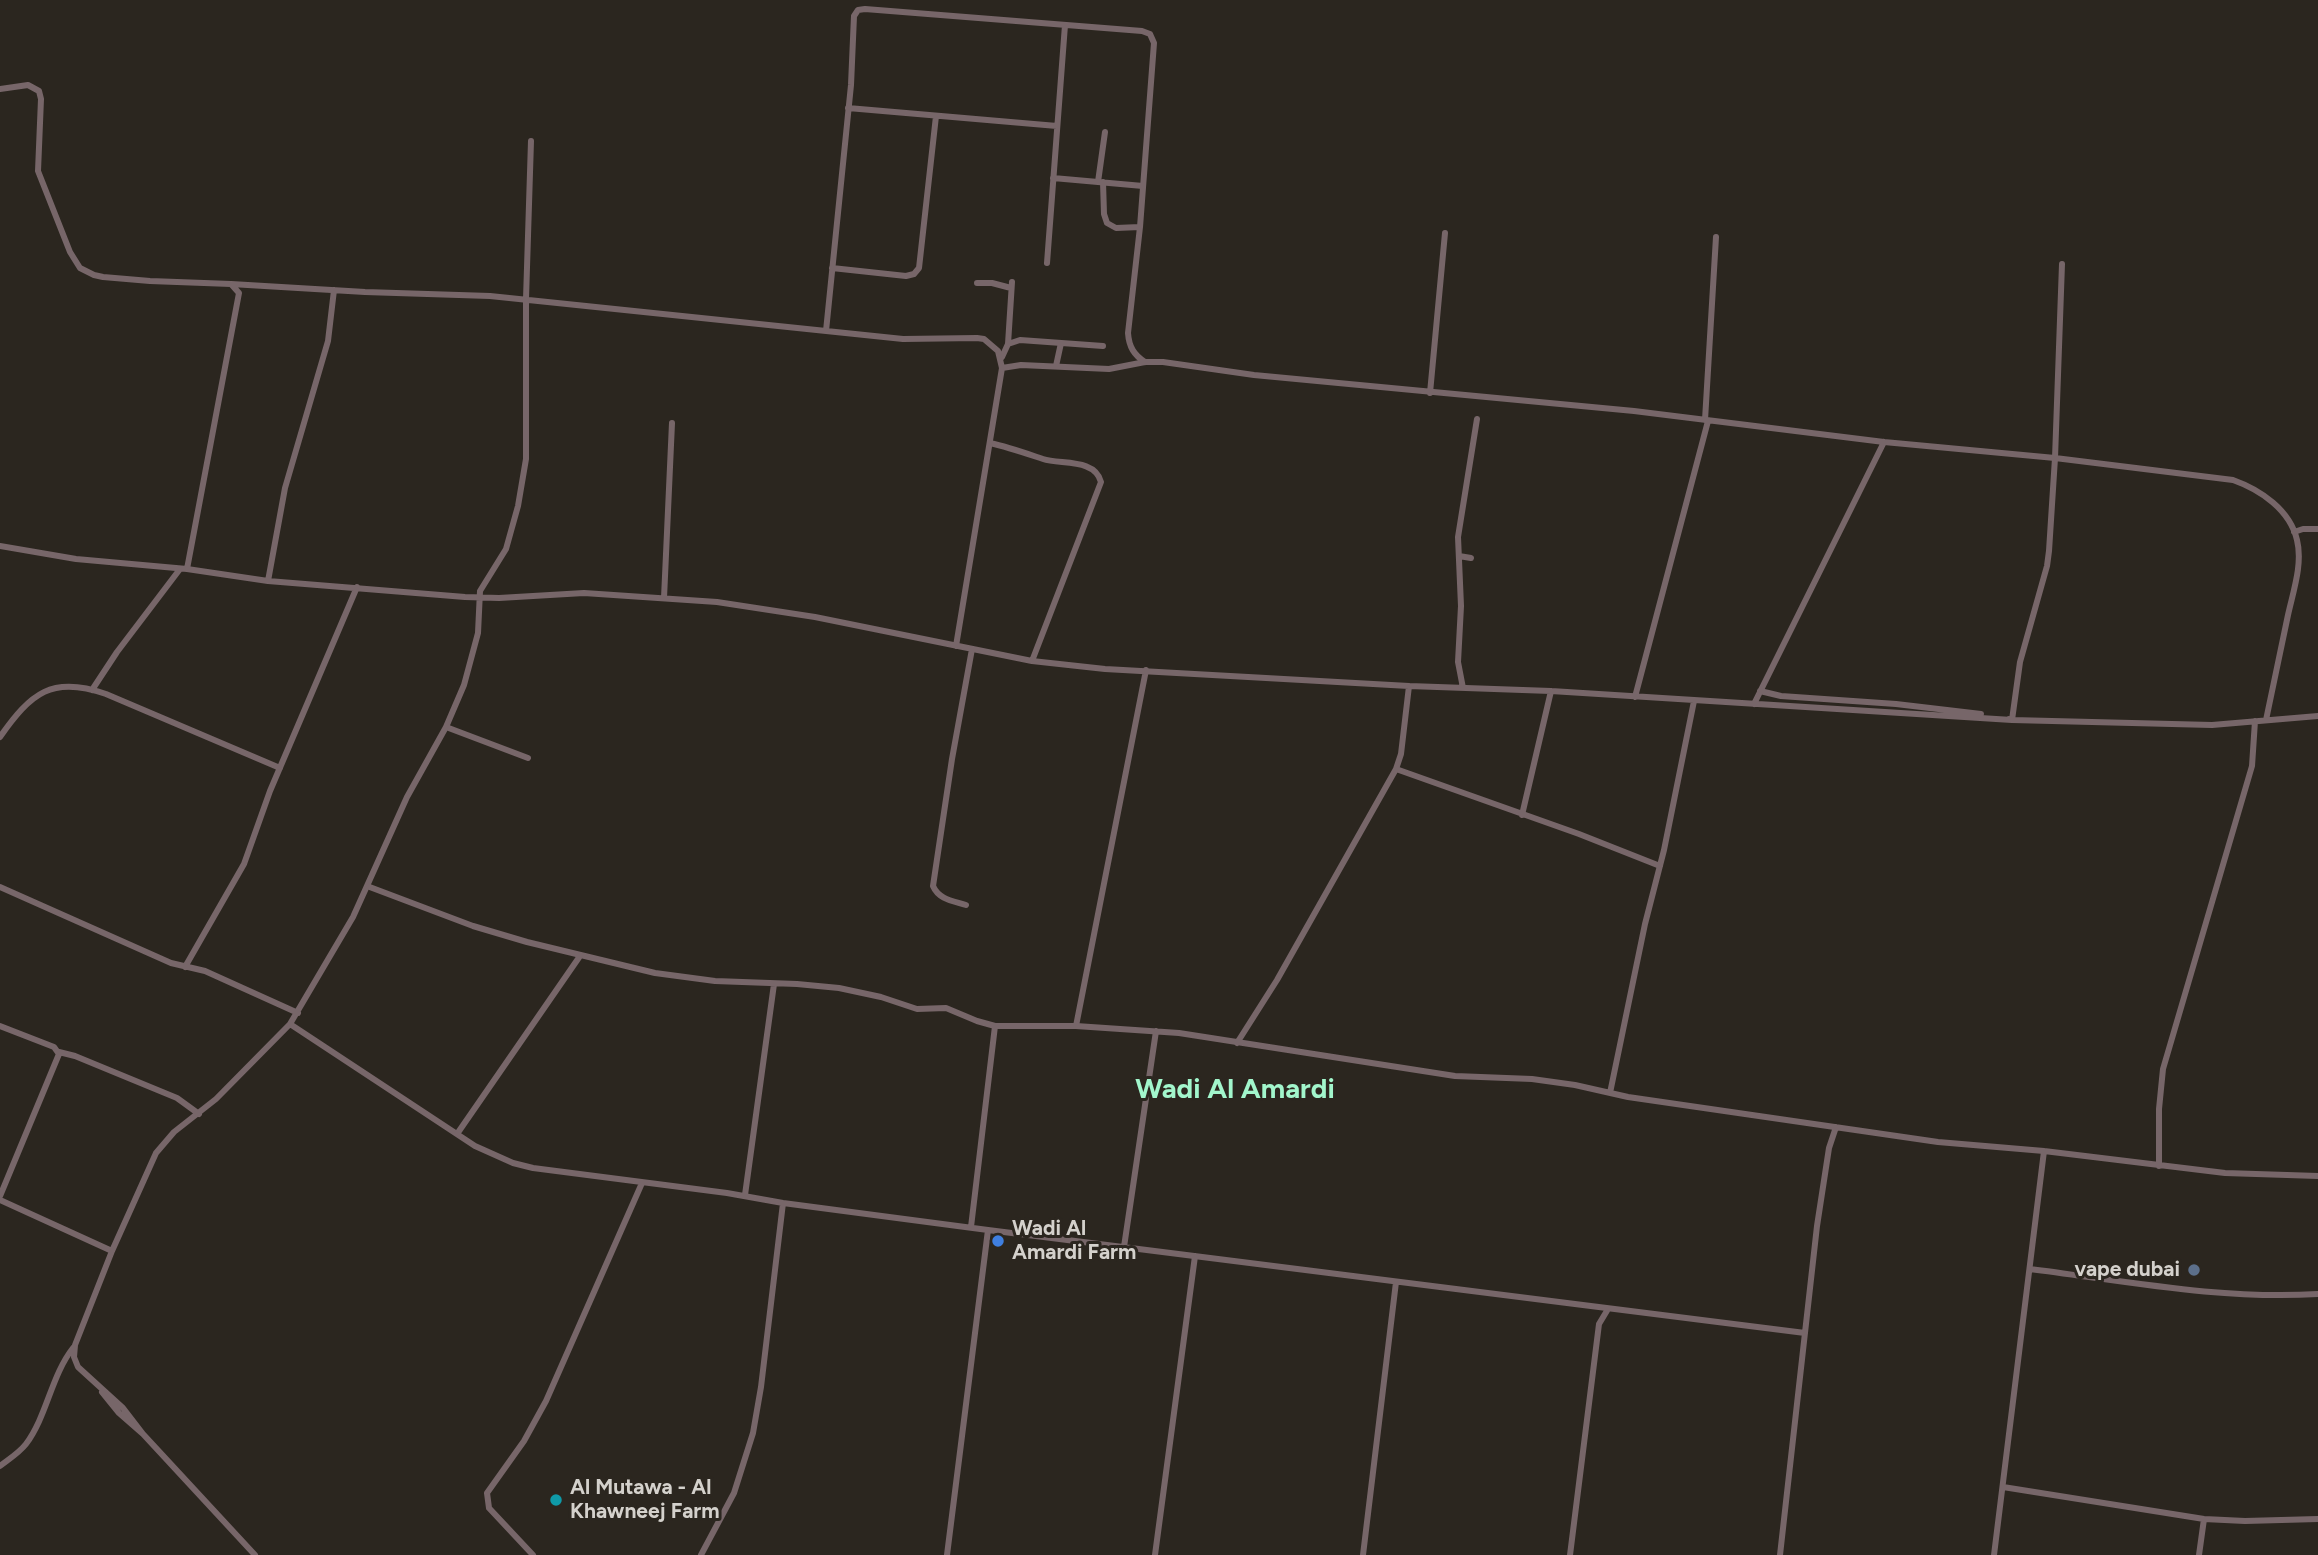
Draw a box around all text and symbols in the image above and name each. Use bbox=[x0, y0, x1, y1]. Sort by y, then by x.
district label: Wadi Al Amardi bbox=[1135, 1073, 1335, 1107]
place label: Wadi Al Amardi Farm bbox=[1012, 1216, 1136, 1266]
marker: Wadi Al Amardi Farm bbox=[990, 1233, 1006, 1249]
place label: vape dubai bbox=[2075, 1257, 2180, 1283]
marker: vape dubai bbox=[2186, 1262, 2202, 1278]
place label: Al Mutawa - Al Khawneej Farm bbox=[570, 1475, 720, 1525]
marker: Al Mutawa - Al Khawneej Farm bbox=[548, 1492, 564, 1508]

